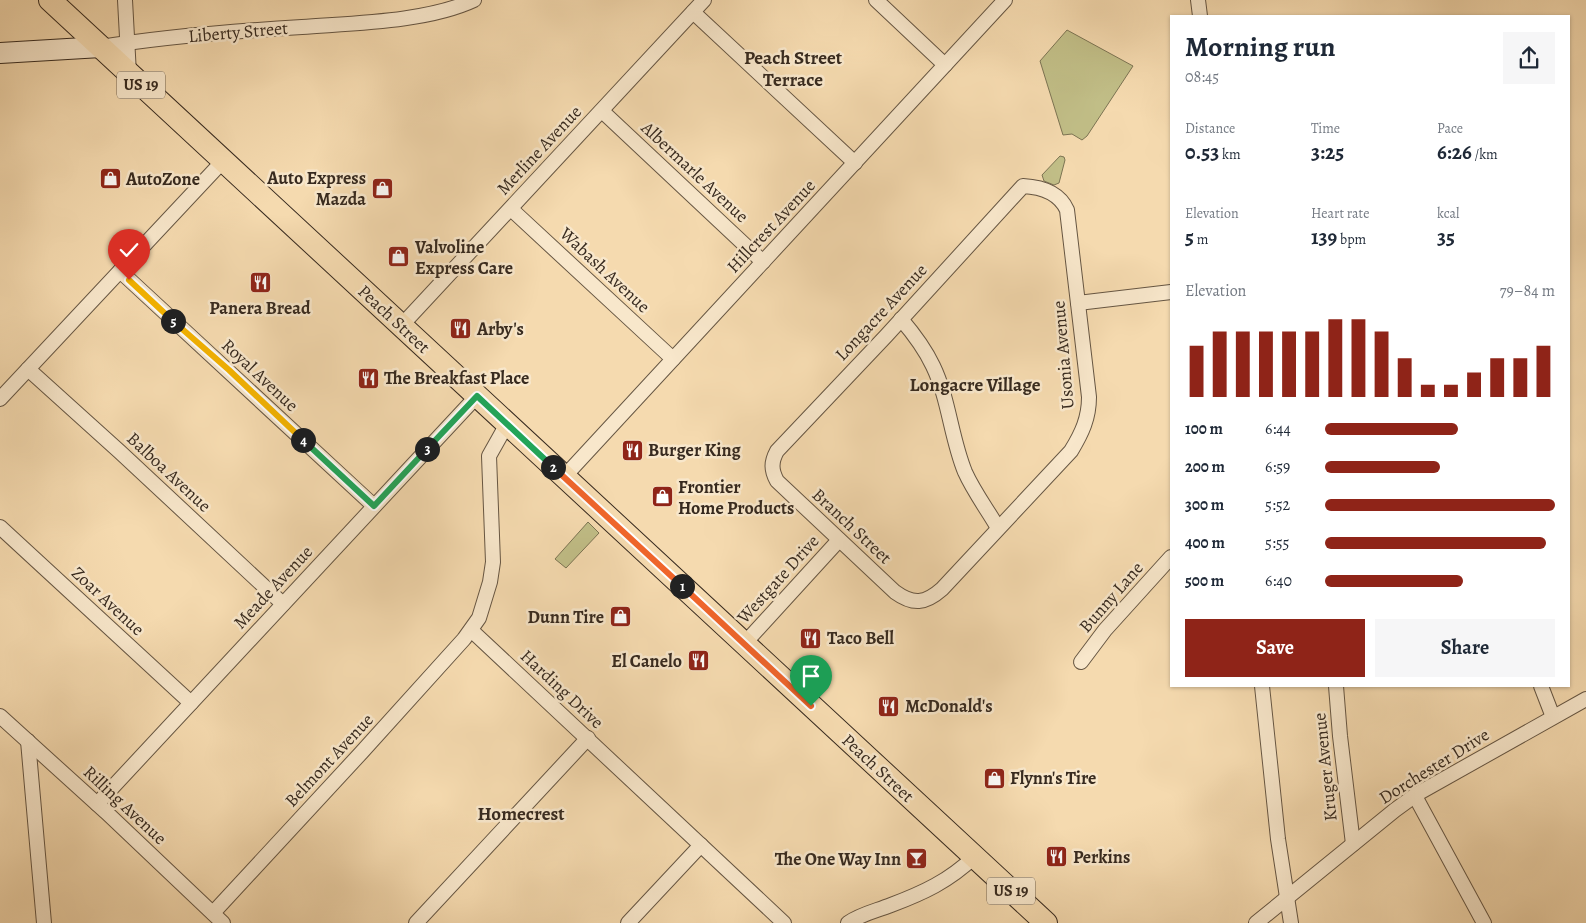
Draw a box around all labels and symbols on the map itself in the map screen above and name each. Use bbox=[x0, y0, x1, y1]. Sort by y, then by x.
street label: Liberty Street bbox=[187, 16, 289, 48]
district label: Peach Street Terrace bbox=[744, 45, 843, 93]
road number: US 19 bbox=[117, 72, 165, 98]
street label: Merline Avenue bbox=[491, 100, 587, 200]
street label: Albermarle Avenue bbox=[635, 115, 754, 228]
place label: Auto Express Mazda bbox=[266, 166, 366, 211]
shop icon: AutoZone bbox=[98, 167, 122, 191]
place label: AutoZone bbox=[125, 167, 200, 191]
street label: Hillcrest Avenue bbox=[721, 174, 821, 278]
shop icon: Auto Express Mazda bbox=[370, 176, 394, 200]
street label: Wabash Avenue bbox=[554, 221, 655, 318]
pin bbox=[108, 229, 150, 280]
place label: Valvoline Express Care bbox=[414, 235, 513, 280]
shop icon: Valvoline Express Care bbox=[387, 245, 411, 269]
street label: Longacre Avenue bbox=[830, 258, 932, 366]
restaurant icon: Panera Bread bbox=[248, 271, 272, 295]
street label: Peach Street bbox=[353, 279, 435, 359]
place label: Panera Bread bbox=[209, 296, 311, 320]
street label: Usonia Avenue bbox=[1046, 300, 1080, 410]
pin: 5 bbox=[160, 308, 186, 334]
restaurant icon: Arby's bbox=[449, 317, 473, 341]
place label: Arby's bbox=[476, 317, 524, 341]
street label: Royal Avenue bbox=[216, 333, 304, 417]
restaurant icon: The Breakfast Place bbox=[356, 366, 380, 390]
place label: The Breakfast Place bbox=[384, 366, 529, 390]
district label: Longacre Village bbox=[909, 372, 1041, 398]
street label: Balboa Avenue bbox=[122, 427, 216, 517]
pin: 4 bbox=[290, 428, 316, 452]
pin: 3 bbox=[414, 436, 440, 462]
restaurant icon: Burger King bbox=[620, 438, 644, 462]
place label: Burger King bbox=[648, 438, 742, 462]
pin: 2 bbox=[540, 454, 566, 480]
place label: Frontier Home Products bbox=[678, 475, 794, 520]
street label: Branch Street bbox=[807, 483, 897, 569]
shop icon: Frontier Home Products bbox=[650, 485, 674, 509]
street label: Westgate Drive bbox=[731, 529, 824, 629]
street label: Meade Avenue bbox=[228, 540, 318, 634]
street label: Bunny Lane bbox=[1073, 556, 1149, 638]
street label: Zoar Avenue bbox=[66, 561, 150, 641]
pin: 1 bbox=[670, 574, 694, 598]
place label: Dunn Tire bbox=[528, 605, 604, 629]
shop icon: Dunn Tire bbox=[608, 605, 632, 629]
restaurant icon: Taco Bell bbox=[799, 626, 823, 650]
place label: Taco Bell bbox=[827, 626, 894, 650]
street label: Harding Drive bbox=[515, 644, 609, 734]
place label: El Canelo bbox=[611, 649, 682, 673]
restaurant icon: El Canelo bbox=[686, 649, 710, 673]
pin bbox=[790, 655, 832, 706]
restaurant icon: McDonald's bbox=[877, 694, 901, 718]
place label: McDonald's bbox=[905, 694, 993, 718]
street label: Belmont Avenue bbox=[279, 708, 379, 812]
street label: Kruger Avenue bbox=[1307, 711, 1343, 823]
street label: Dorchester Drive bbox=[1374, 723, 1494, 809]
street label: Peach Street bbox=[837, 728, 919, 808]
street label: Rilling Avenue bbox=[78, 760, 172, 850]
shop icon: Flynn's Tire bbox=[982, 766, 1006, 790]
place label: Flynn's Tire bbox=[1010, 766, 1096, 790]
district label: Homecrest bbox=[478, 801, 565, 827]
restaurant icon: Perkins bbox=[1045, 845, 1069, 869]
place label: Perkins bbox=[1073, 845, 1130, 869]
place label: The One Way Inn bbox=[775, 847, 901, 871]
bar icon: The One Way Inn bbox=[905, 847, 929, 871]
road number: US 19 bbox=[987, 878, 1035, 904]

